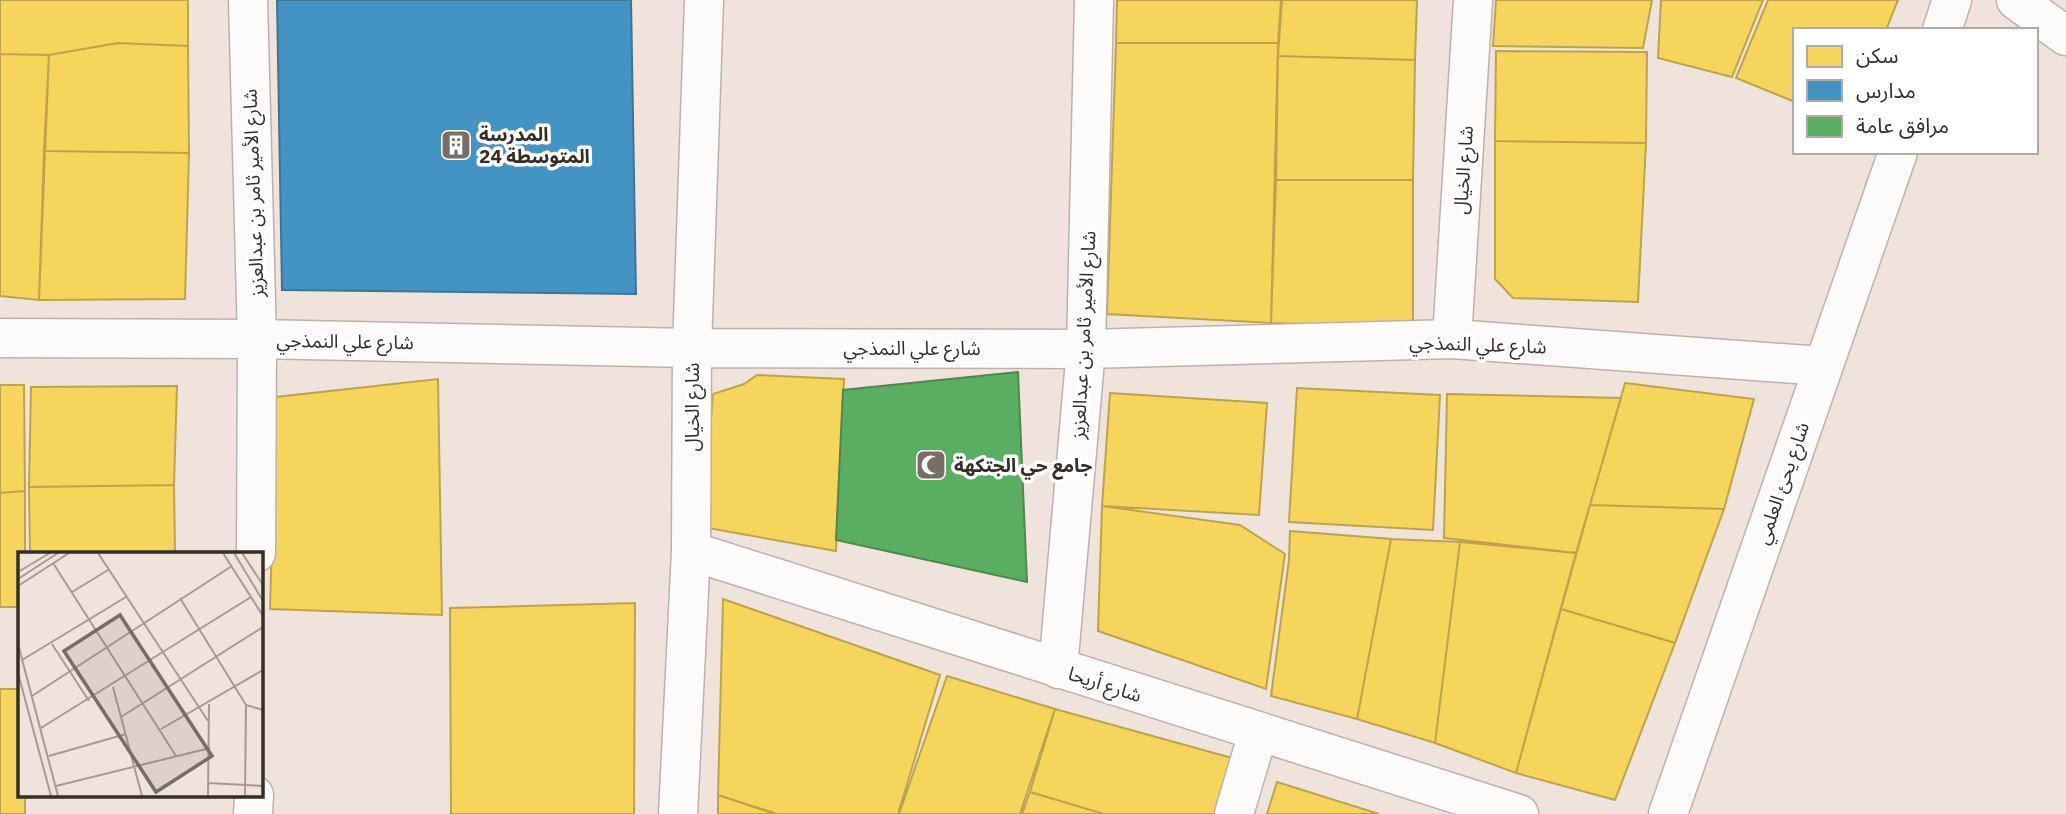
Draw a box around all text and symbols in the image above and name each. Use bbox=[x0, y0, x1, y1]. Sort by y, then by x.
legend bbox=[1793, 28, 2038, 154]
text: سكن bbox=[1856, 41, 1898, 69]
text: مدارس bbox=[1856, 76, 1916, 104]
street label: شارع الأمير ثامر بن عبدالعزيز bbox=[237, 88, 271, 299]
text: مرافق عامة bbox=[1856, 111, 1949, 139]
place label: المدرسة المتوسطة 24 bbox=[479, 122, 590, 168]
street label: شارع الخيال bbox=[1448, 125, 1480, 215]
building icon: المدرسة المتوسطة 24 bbox=[439, 128, 473, 162]
street label: شارع الأمير ثامر بن عبدالعزيز bbox=[1066, 230, 1102, 441]
street label: شارع علي النمذجي bbox=[276, 328, 414, 358]
street label: شارع علي النمذجي bbox=[1409, 330, 1547, 362]
street label: شارع علي النمذجي bbox=[843, 336, 981, 363]
street label: شارع الخيال bbox=[680, 363, 706, 451]
street label: شارع يحئ العلمي bbox=[1750, 419, 1817, 548]
mosque icon: جامع حي الجتكهة bbox=[914, 448, 948, 482]
place label: جامع حي الجتكهة bbox=[954, 453, 1092, 480]
inset map bbox=[18, 552, 262, 796]
street label: شارع أريحا bbox=[1065, 661, 1145, 709]

